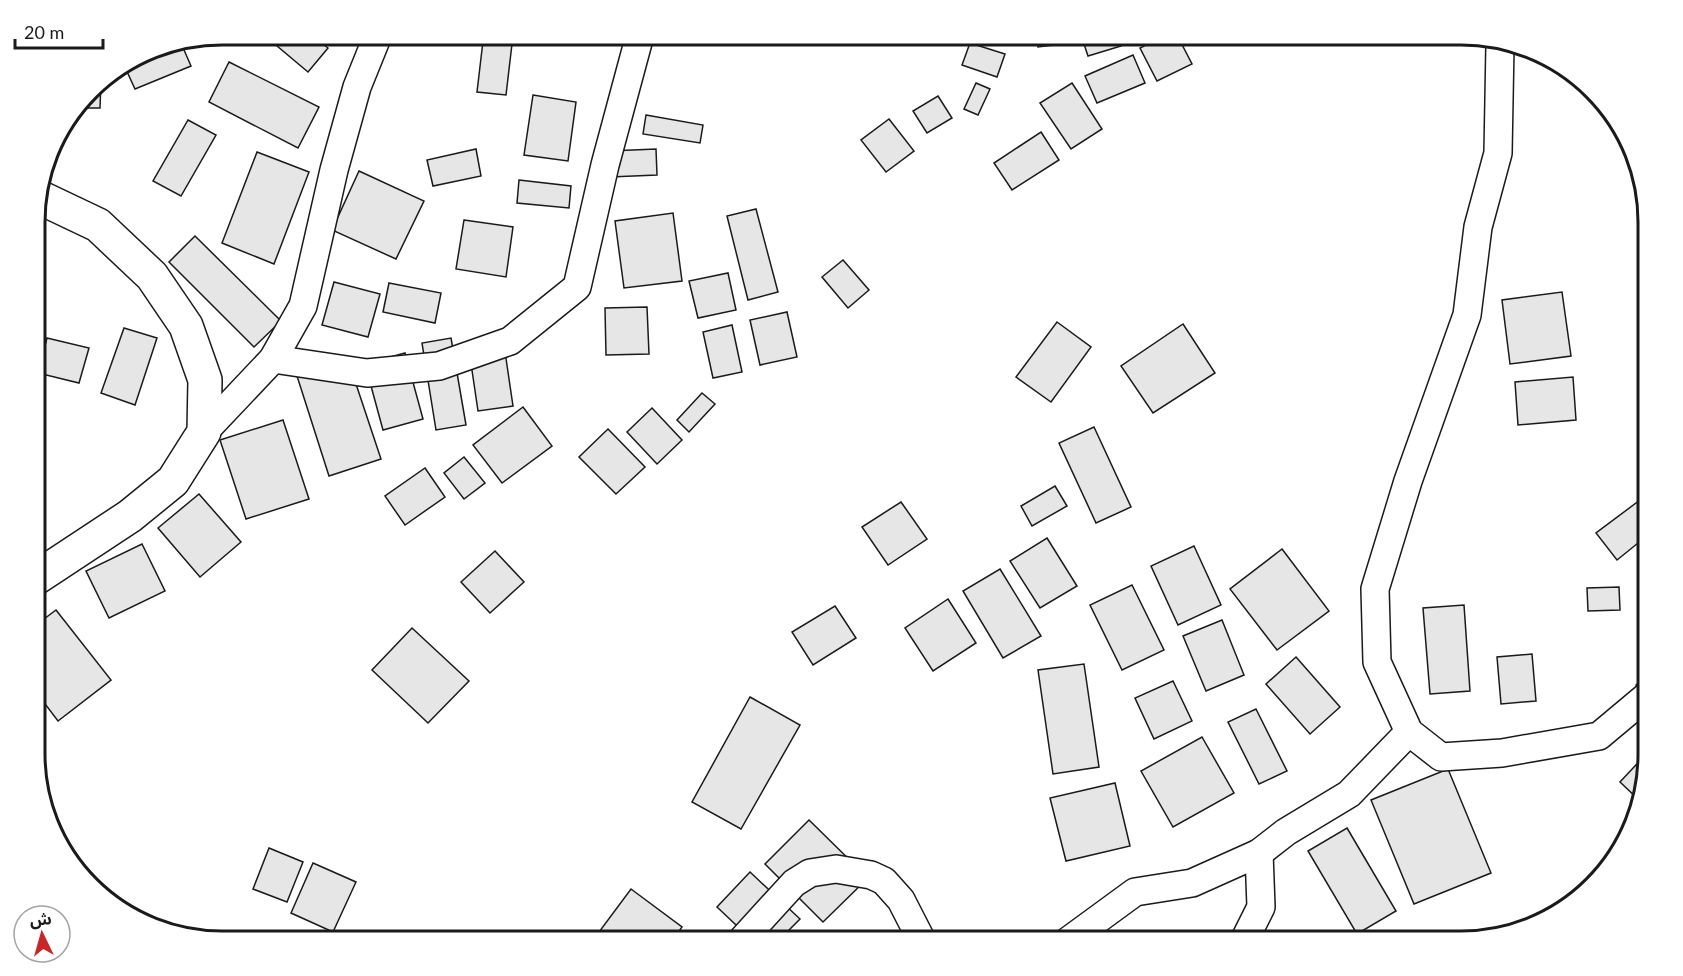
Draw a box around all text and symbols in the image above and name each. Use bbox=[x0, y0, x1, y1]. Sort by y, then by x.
scale bar bbox=[15, 12, 104, 50]
text: 20 m bbox=[24, 21, 64, 43]
north arrow bbox=[12, 904, 72, 964]
text: ش bbox=[29, 908, 53, 930]

